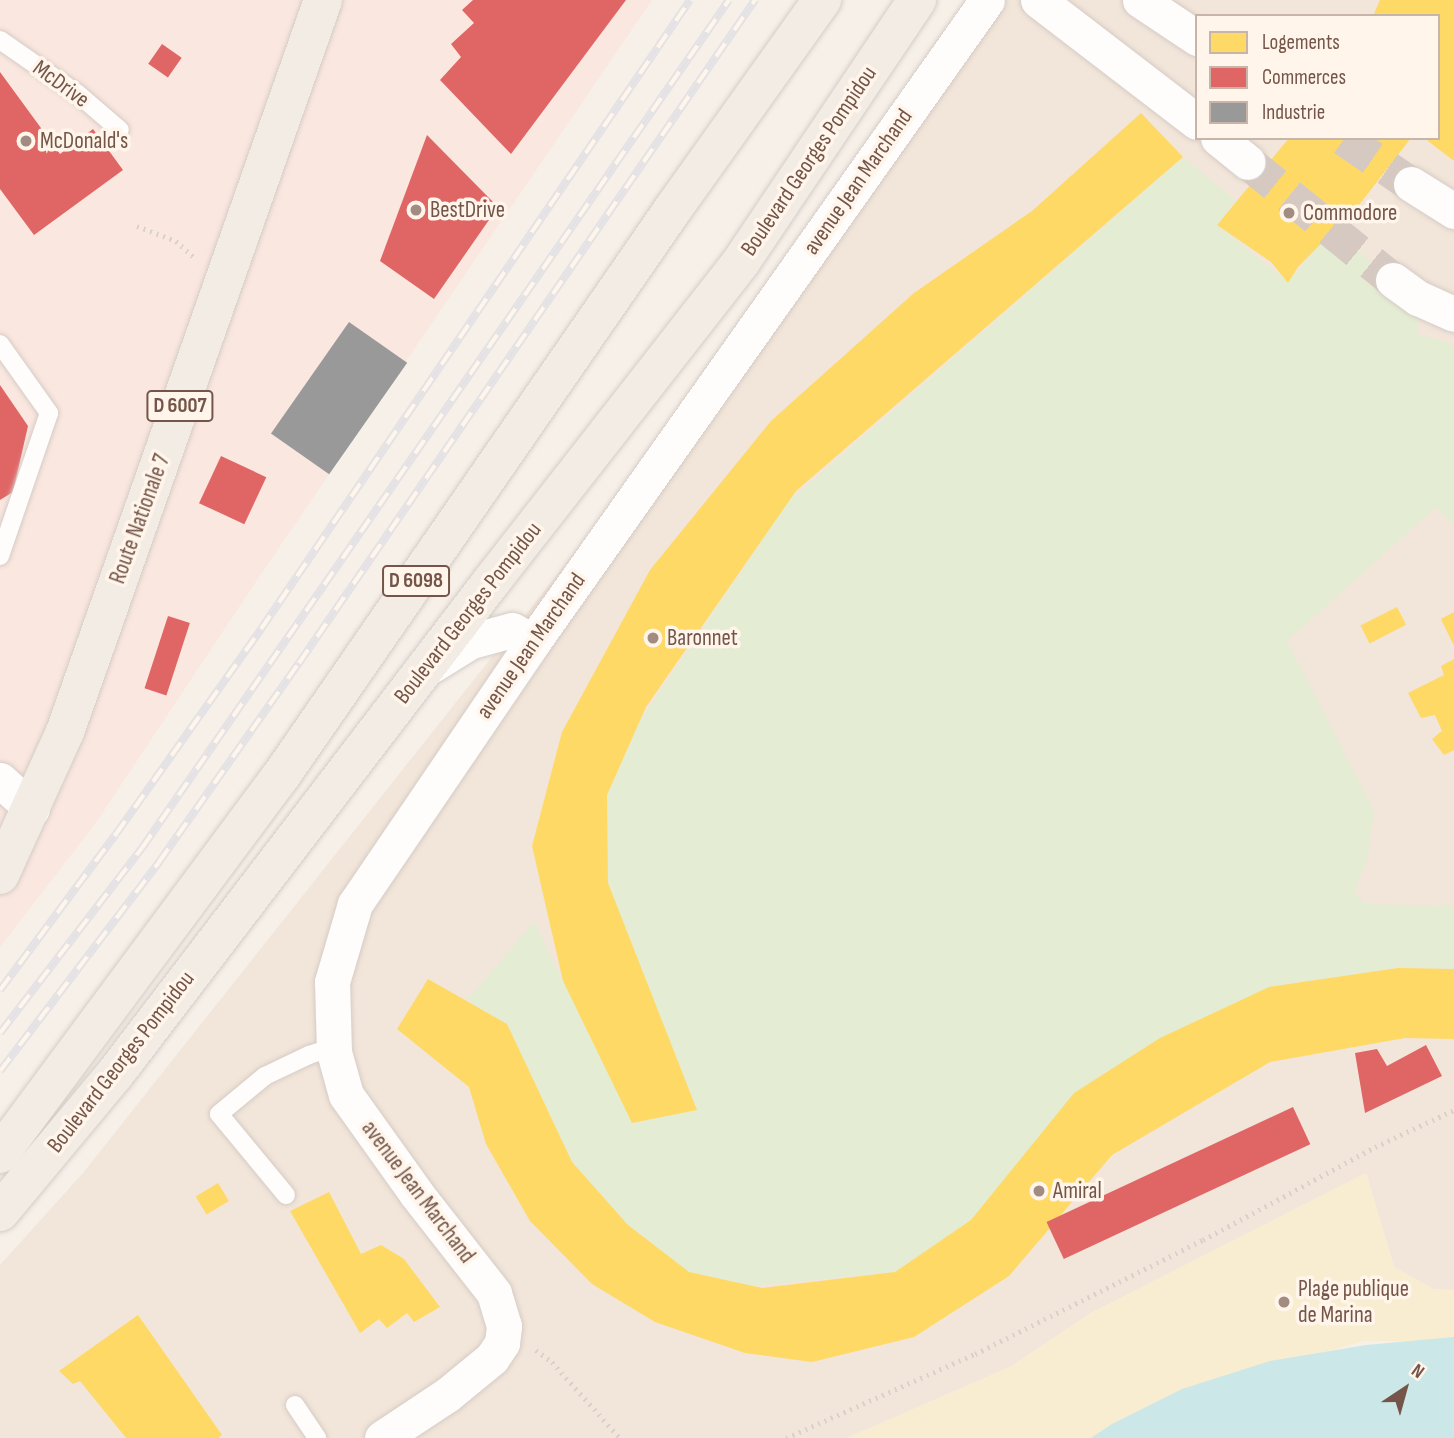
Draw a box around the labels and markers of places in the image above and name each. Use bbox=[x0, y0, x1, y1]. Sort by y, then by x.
place label: McDonald's bbox=[40, 127, 128, 155]
marker: McDonald's bbox=[18, 133, 34, 149]
place label: BestDrive bbox=[430, 196, 505, 224]
place label: Commodore bbox=[1303, 199, 1397, 227]
marker: BestDrive bbox=[408, 202, 424, 218]
marker: Commodore bbox=[1281, 205, 1297, 221]
place label: Baronnet bbox=[667, 624, 738, 652]
marker: Baronnet bbox=[645, 630, 661, 646]
place label: Amiral bbox=[1053, 1177, 1102, 1205]
marker: Amiral bbox=[1031, 1183, 1047, 1199]
place label: Plage publique de Marina bbox=[1298, 1275, 1409, 1329]
marker: Plage publique de Marina bbox=[1276, 1294, 1292, 1310]

